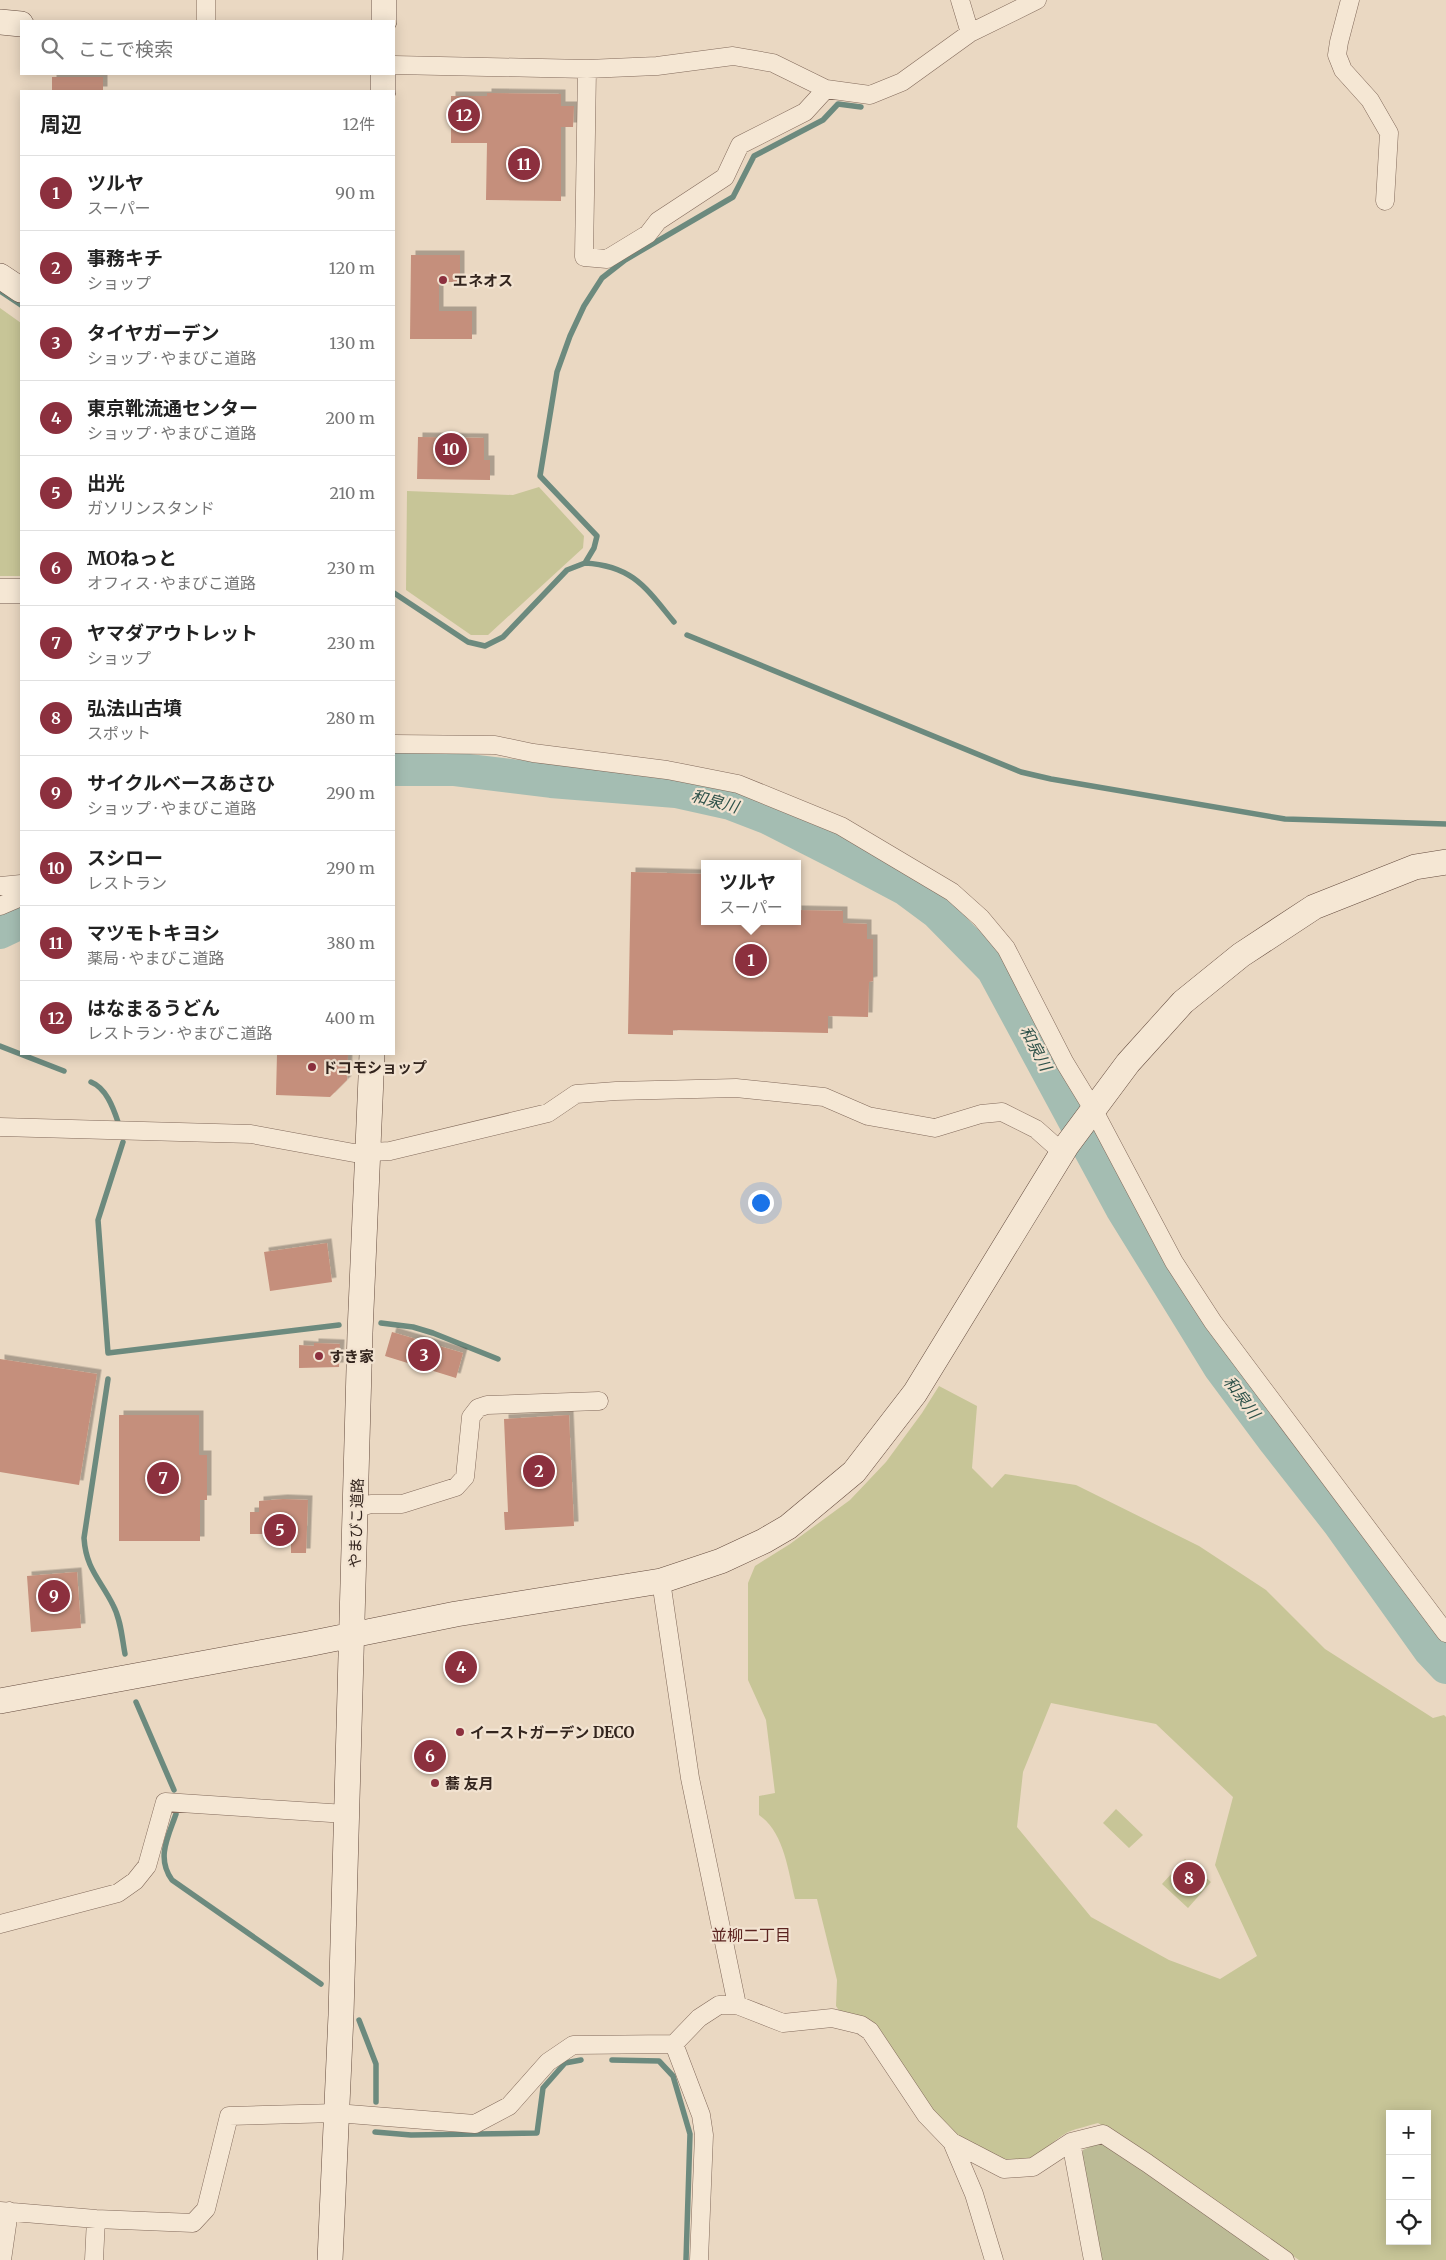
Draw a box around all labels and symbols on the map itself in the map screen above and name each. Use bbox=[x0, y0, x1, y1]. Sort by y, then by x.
pin: 12 bbox=[448, 96, 480, 134]
pin: 11 bbox=[508, 145, 540, 183]
place label: エネオス bbox=[453, 271, 513, 290]
marker: エネオス bbox=[437, 274, 449, 286]
pin: 10 bbox=[435, 430, 467, 468]
water label: 和泉川 bbox=[689, 785, 743, 817]
pin: 1 bbox=[735, 941, 767, 979]
water label: 和泉川 bbox=[1016, 1022, 1057, 1076]
place label: ドコモショップ bbox=[322, 1058, 427, 1077]
marker: ドコモショップ bbox=[306, 1061, 318, 1073]
your location bbox=[748, 1190, 774, 1216]
pin: 3 bbox=[408, 1336, 440, 1374]
place label: すき家 bbox=[329, 1347, 374, 1366]
marker: すき家 bbox=[313, 1350, 325, 1362]
water label: 和泉川 bbox=[1220, 1372, 1266, 1424]
pin: 2 bbox=[523, 1452, 555, 1490]
pin: 7 bbox=[147, 1459, 179, 1497]
street label: やまびこ道路 bbox=[345, 1478, 367, 1568]
pin: 5 bbox=[264, 1511, 296, 1549]
pin: 9 bbox=[38, 1577, 70, 1615]
pin: 4 bbox=[445, 1648, 477, 1686]
place label: イーストガーデン DECO bbox=[470, 1723, 634, 1742]
marker: イーストガーデン DECO bbox=[454, 1726, 466, 1738]
pin: 6 bbox=[414, 1737, 446, 1775]
place label: 蕎 友月 bbox=[445, 1774, 494, 1793]
marker: 蕎 友月 bbox=[429, 1777, 441, 1789]
pin: 8 bbox=[1173, 1859, 1205, 1897]
district label: 並柳二丁目 bbox=[711, 1925, 791, 1945]

